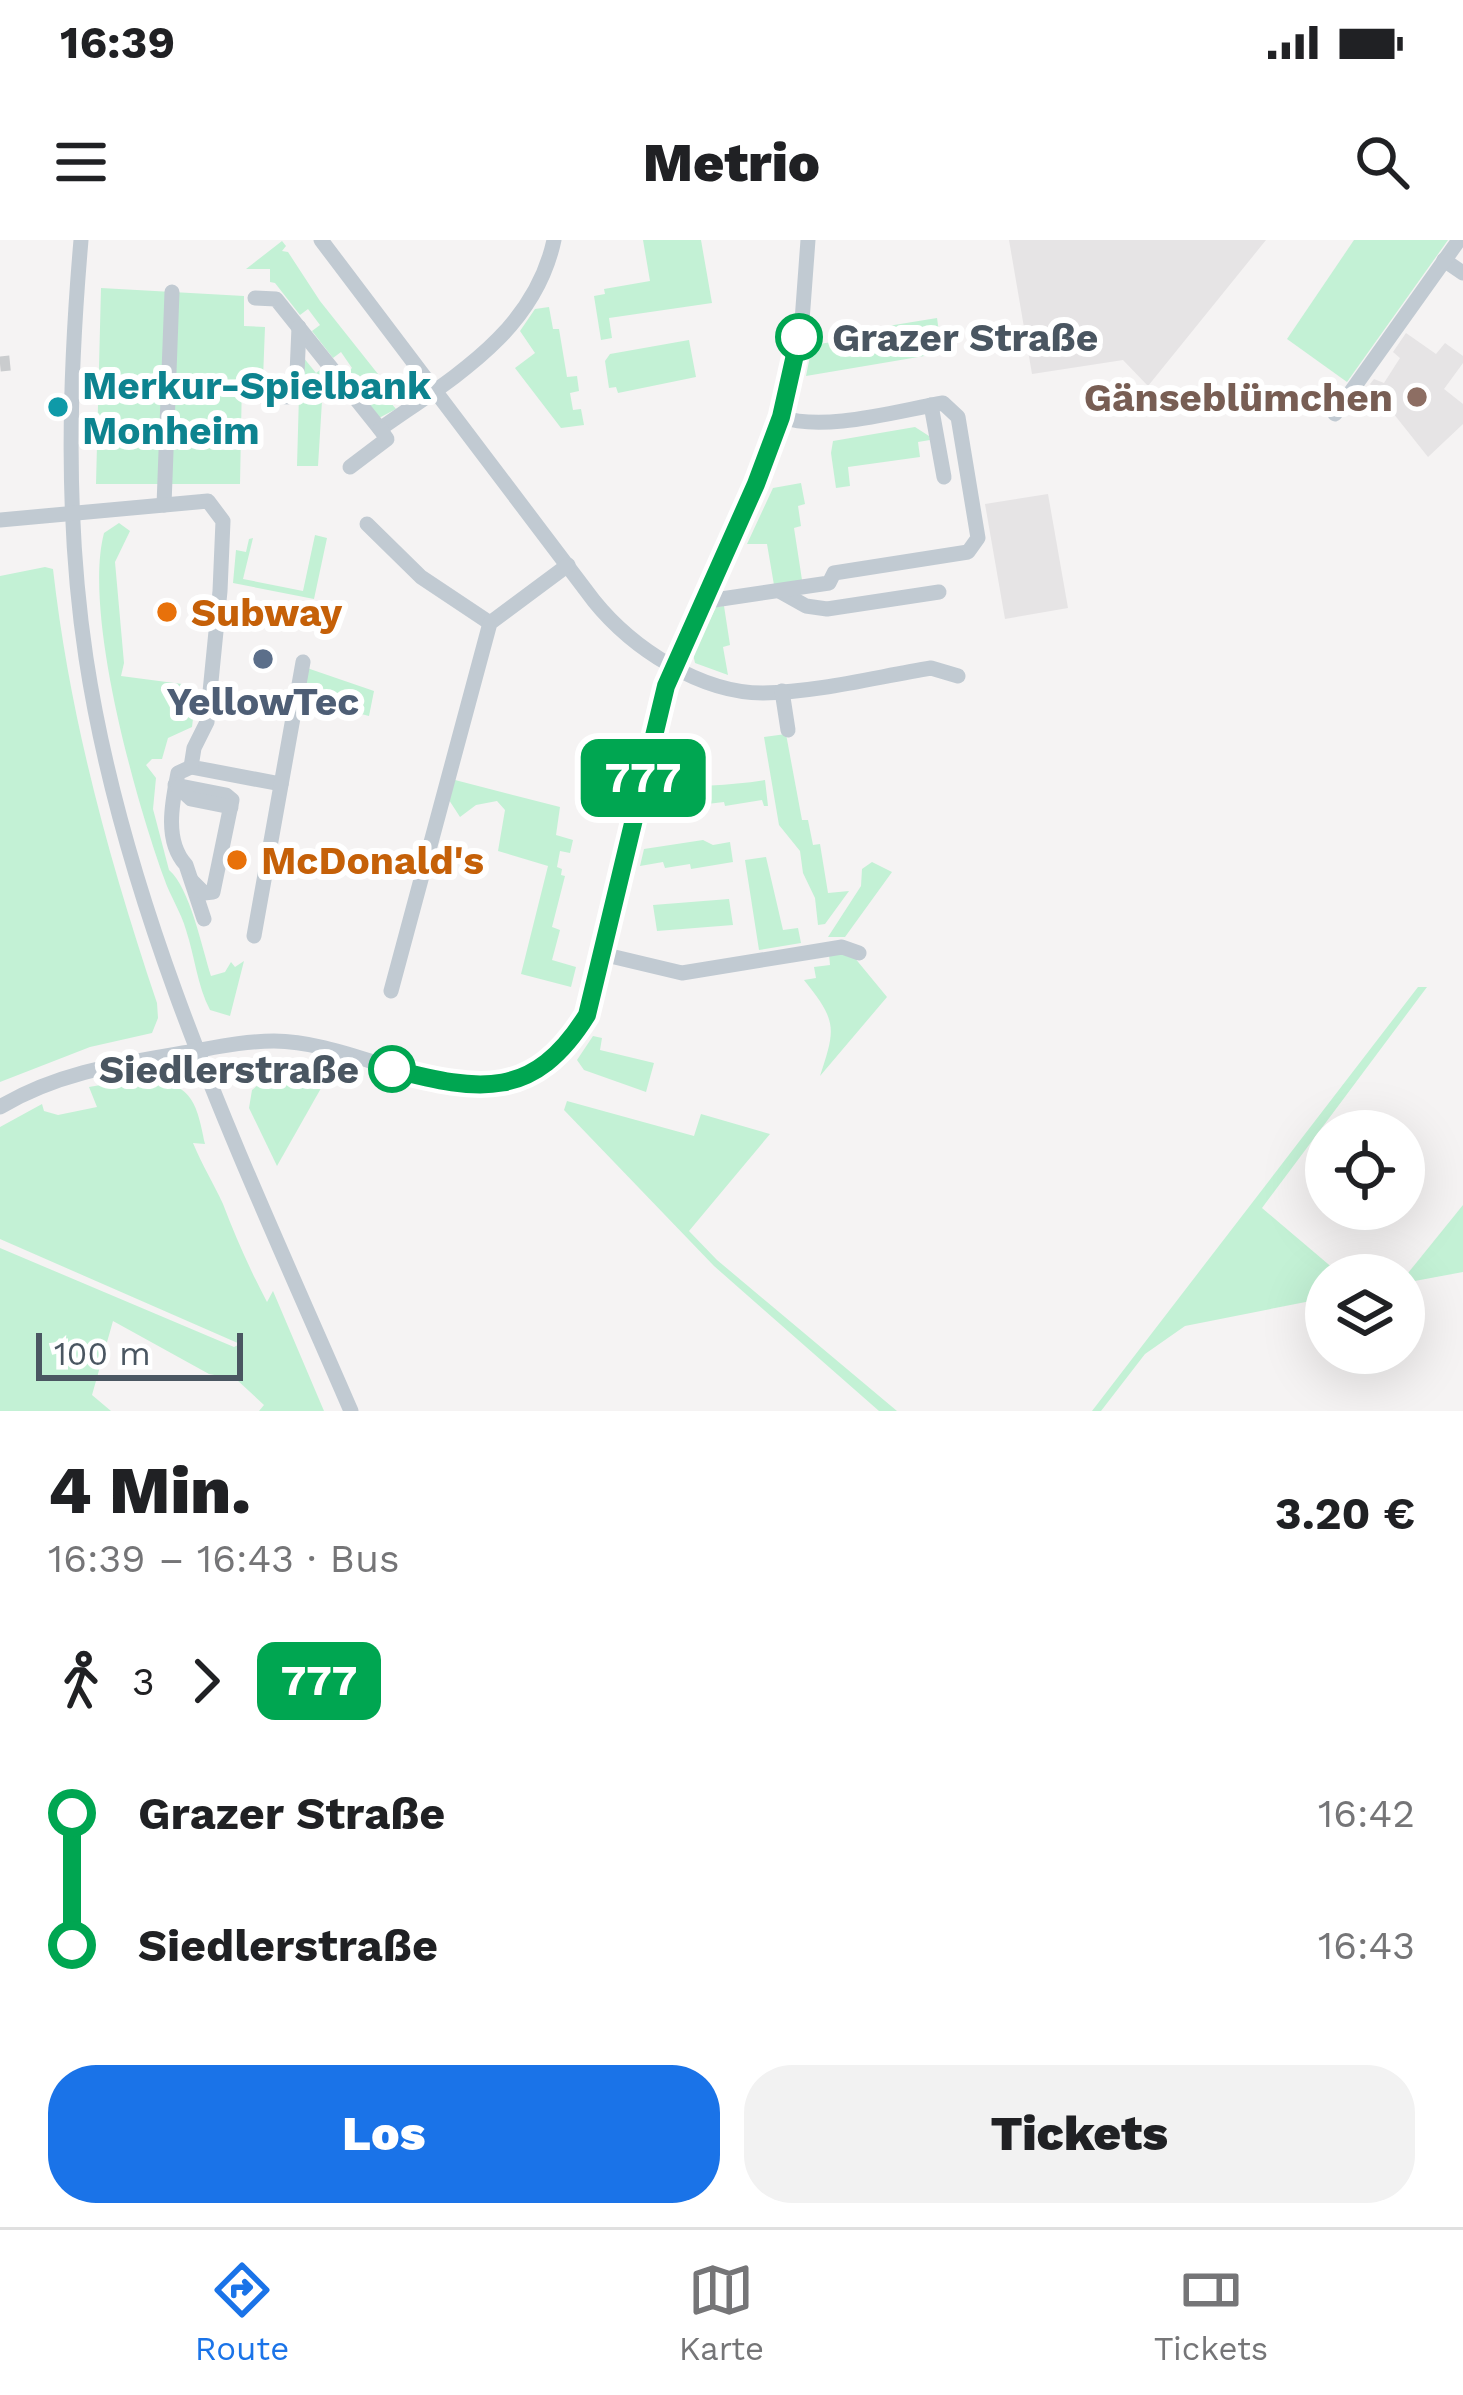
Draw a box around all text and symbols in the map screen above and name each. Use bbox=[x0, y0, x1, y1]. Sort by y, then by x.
text: 16:39 bbox=[60, 16, 175, 69]
icon: menu bbox=[48, 129, 114, 195]
icon: search bbox=[1349, 129, 1415, 195]
text: Metrio bbox=[643, 131, 820, 194]
marker: Grazer Straße bbox=[777, 315, 821, 359]
place label: Grazer Straße bbox=[832, 315, 1098, 360]
place label: Merkur-Spielbank Monheim bbox=[82, 363, 432, 453]
place label: Gänseblümchen bbox=[1084, 375, 1393, 420]
marker: Gänseblümchen bbox=[1404, 384, 1430, 410]
marker: Merkur-Spielbank Monheim bbox=[45, 394, 71, 420]
place label: Subway bbox=[191, 590, 342, 635]
marker: Subway bbox=[154, 599, 180, 625]
marker: YellowTec bbox=[250, 646, 276, 672]
place label: YellowTec bbox=[167, 679, 359, 724]
line badge: 777 bbox=[574, 739, 712, 817]
text: 777 bbox=[605, 753, 681, 802]
place label: McDonald's bbox=[261, 838, 484, 883]
marker: McDonald's bbox=[224, 847, 250, 873]
place label: Siedlerstraße bbox=[99, 1047, 359, 1092]
marker: Siedlerstraße bbox=[370, 1047, 414, 1091]
map controls bbox=[1305, 1110, 1425, 1374]
button: locate bbox=[1305, 1110, 1425, 1230]
button: layers bbox=[1305, 1254, 1425, 1374]
scale bar bbox=[36, 1327, 243, 1380]
text: 100 m bbox=[54, 1334, 151, 1373]
text: 4 Min. bbox=[48, 1452, 251, 1529]
text: 3.20 € bbox=[1275, 1487, 1415, 1540]
text: 16:39 – 16:43 · Bus bbox=[48, 1536, 400, 1581]
icon: walk bbox=[48, 1648, 114, 1714]
icon: forward bbox=[173, 1648, 239, 1714]
text: 777 bbox=[281, 1656, 357, 1705]
text: 3 bbox=[132, 1659, 155, 1704]
text: Grazer Straße bbox=[138, 1787, 445, 1840]
text: 16:42 bbox=[1318, 1791, 1415, 1836]
text: Siedlerstraße bbox=[138, 1919, 438, 1972]
text: 16:43 bbox=[1318, 1923, 1415, 1968]
button: Los bbox=[48, 2065, 720, 2203]
button: Tickets bbox=[744, 2065, 1415, 2203]
tab: Route bbox=[195, 2257, 289, 2368]
tab: Karte bbox=[679, 2257, 764, 2368]
tab: Tickets bbox=[1154, 2257, 1268, 2368]

